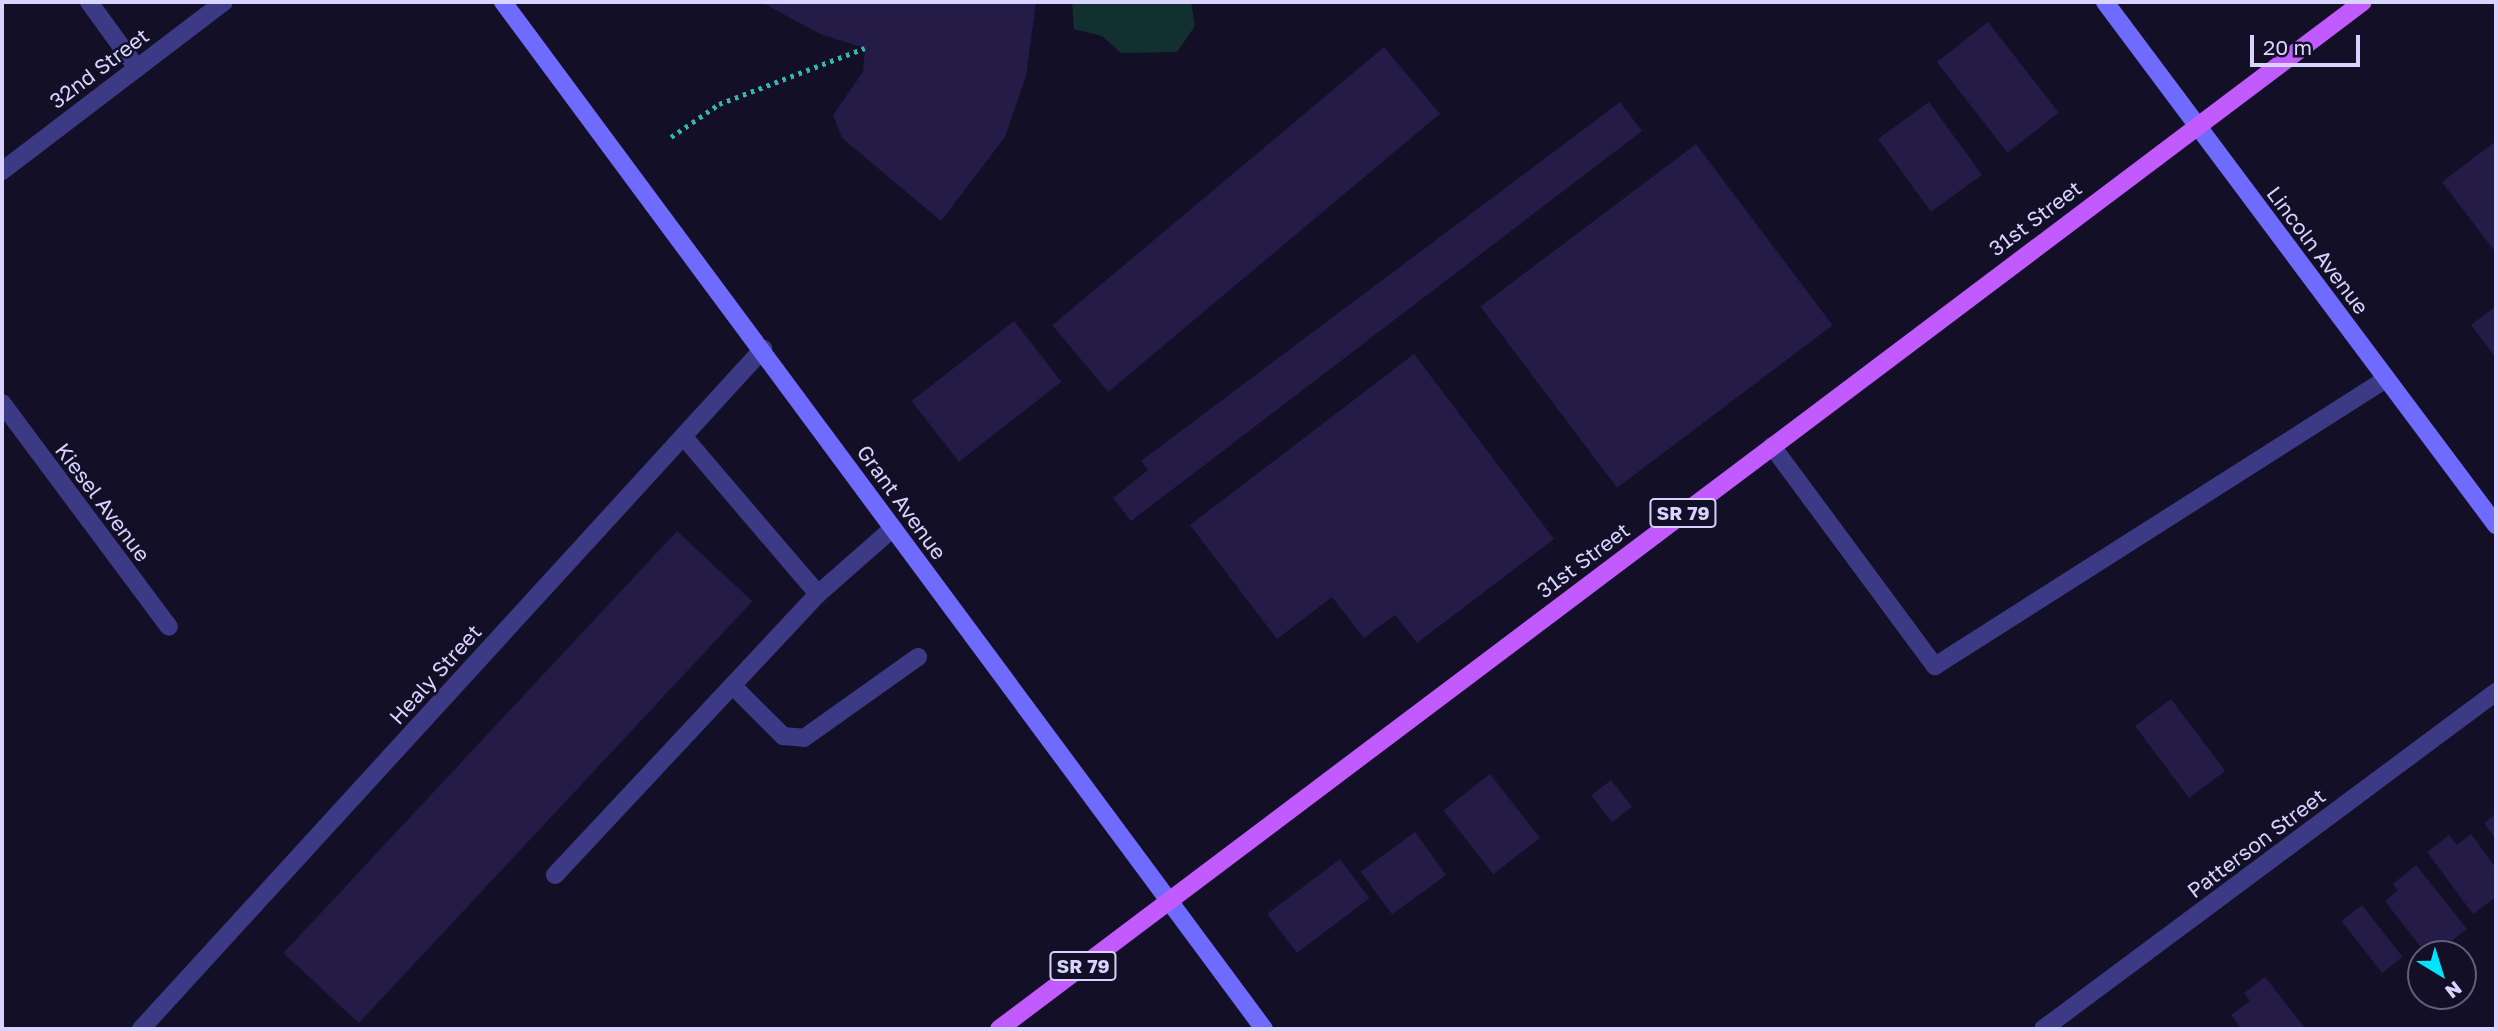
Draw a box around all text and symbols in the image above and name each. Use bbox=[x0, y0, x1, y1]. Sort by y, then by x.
scale bar bbox=[2253, 21, 2363, 65]
street label: 32nd Street bbox=[44, 23, 154, 113]
text: 20 m bbox=[2263, 34, 2312, 60]
street label: 31st Street bbox=[1984, 175, 2086, 261]
street label: Lincoln Avenue bbox=[2262, 181, 2374, 319]
street label: Kiesel Avenue bbox=[50, 438, 156, 566]
street label: Grant Avenue bbox=[852, 440, 952, 564]
road number: SR 79 bbox=[1648, 498, 1718, 528]
street label: 31st Street bbox=[1532, 517, 1634, 603]
street label: Healy Street bbox=[384, 619, 486, 729]
street label: Patterson Street bbox=[2182, 783, 2330, 903]
north arrow bbox=[2407, 940, 2477, 1010]
road number: SR 79 bbox=[1048, 950, 1118, 982]
text: N bbox=[2441, 977, 2467, 1004]

